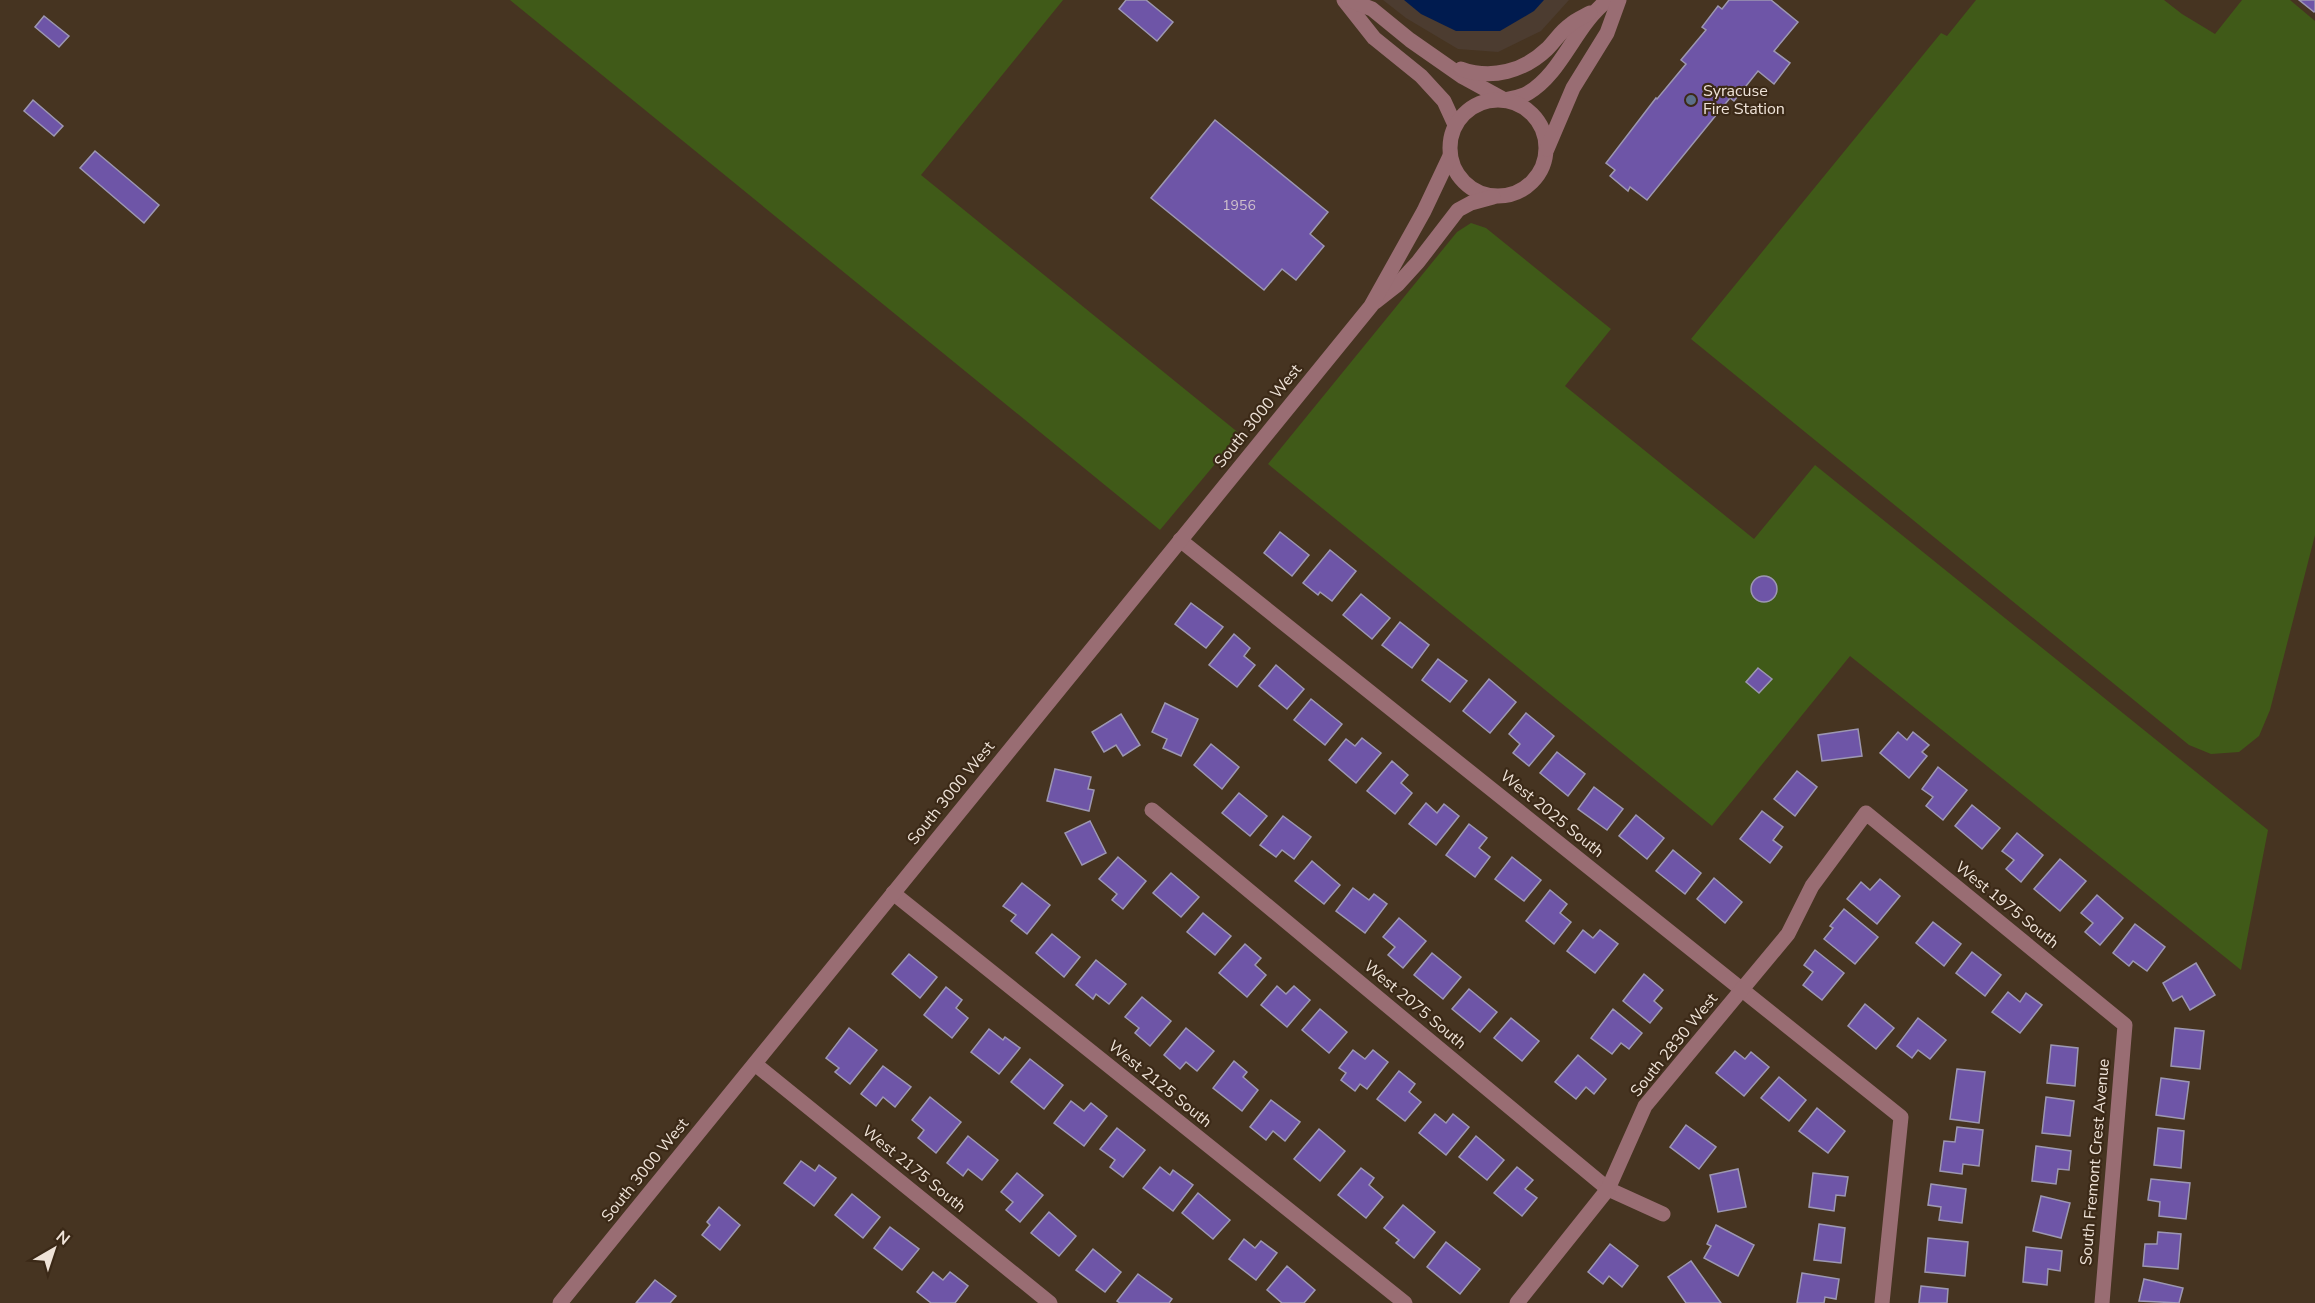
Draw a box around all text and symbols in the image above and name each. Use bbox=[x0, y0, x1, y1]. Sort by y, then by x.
place label: Syracuse Fire Station bbox=[1703, 80, 1785, 120]
marker: Syracuse Fire Station bbox=[1684, 93, 1698, 107]
house number: 1956 bbox=[1222, 196, 1256, 215]
street label: South 3000 West bbox=[1209, 359, 1307, 472]
street label: South 3000 West bbox=[902, 736, 1000, 849]
street label: West 2025 South bbox=[1496, 765, 1608, 863]
street label: West 1975 South bbox=[1951, 856, 2063, 954]
street label: West 2075 South bbox=[1359, 956, 1471, 1054]
street label: South 2830 West bbox=[1625, 988, 1723, 1101]
street label: West 2125 South bbox=[1104, 1035, 1216, 1133]
street label: South Fremont Crest Avenue bbox=[2075, 1058, 2115, 1266]
street label: South 3000 West bbox=[596, 1113, 694, 1226]
street label: West 2175 South bbox=[858, 1120, 970, 1218]
north arrow bbox=[24, 1219, 84, 1279]
text: N bbox=[51, 1226, 74, 1250]

